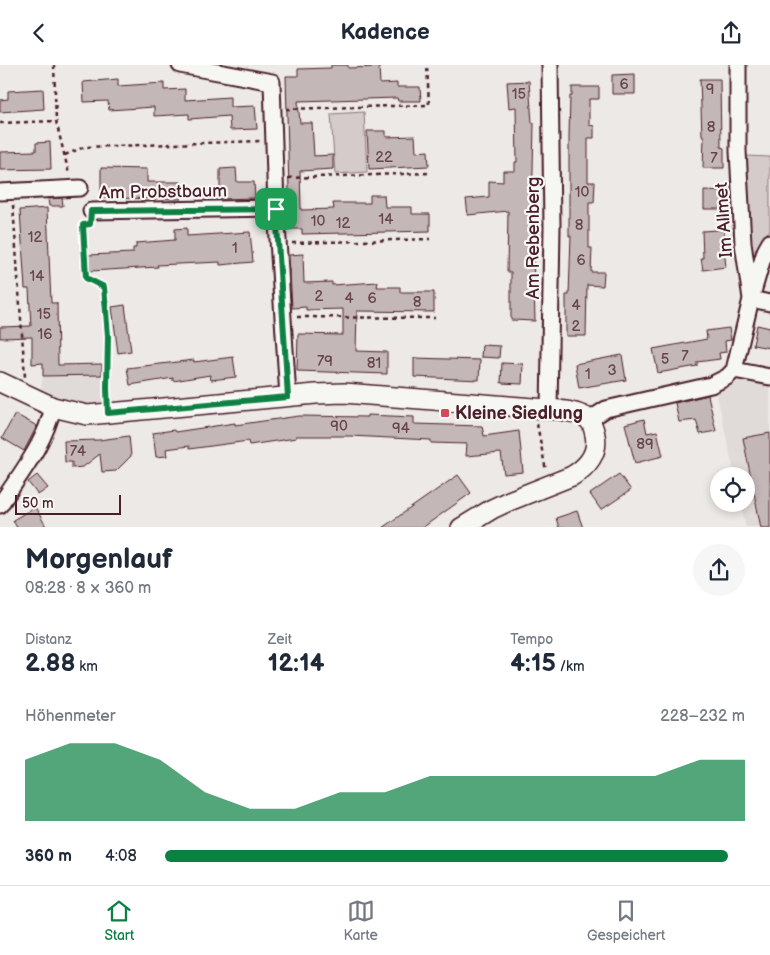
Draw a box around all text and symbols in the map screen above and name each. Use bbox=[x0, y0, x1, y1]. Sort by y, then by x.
icon: back bbox=[25, 19, 53, 47]
text: Kadence bbox=[340, 19, 430, 46]
icon: share bbox=[717, 19, 745, 47]
house number: 6 bbox=[619, 75, 629, 94]
house number: 9 bbox=[706, 80, 714, 99]
house number: 15 bbox=[512, 85, 526, 104]
house number: 8 bbox=[707, 118, 716, 137]
house number: 22 bbox=[375, 148, 393, 167]
house number: 7 bbox=[710, 149, 718, 168]
street label: Am Rebenberg bbox=[523, 177, 544, 299]
street label: Am Probstbaum bbox=[99, 180, 227, 204]
street label: Im Allmet bbox=[711, 181, 737, 258]
house number: 10 bbox=[575, 183, 589, 202]
pin bbox=[255, 188, 297, 230]
icon: arrive bbox=[262, 195, 290, 223]
house number: 14 bbox=[379, 210, 393, 229]
house number: 10 bbox=[311, 212, 325, 231]
house number: 12 bbox=[336, 214, 350, 233]
house number: 8 bbox=[575, 216, 584, 235]
house number: 12 bbox=[28, 228, 42, 247]
house number: 1 bbox=[232, 239, 238, 258]
house number: 6 bbox=[576, 251, 586, 270]
house number: 14 bbox=[30, 267, 44, 286]
house number: 2 bbox=[315, 287, 324, 306]
house number: 4 bbox=[344, 289, 354, 308]
house number: 6 bbox=[367, 289, 377, 308]
house number: 8 bbox=[413, 293, 422, 312]
house number: 4 bbox=[571, 296, 581, 315]
house number: 15 bbox=[37, 305, 51, 324]
house number: 2 bbox=[572, 317, 581, 336]
house number: 16 bbox=[38, 325, 52, 344]
house number: 7 bbox=[681, 347, 689, 366]
house number: 5 bbox=[661, 350, 669, 369]
house number: 79 bbox=[317, 352, 333, 371]
house number: 81 bbox=[367, 354, 381, 373]
house number: 3 bbox=[607, 361, 617, 380]
house number: 1 bbox=[585, 365, 591, 384]
place label: Kleine Siedlung bbox=[455, 403, 583, 424]
marker: Kleine Siedlung bbox=[439, 407, 451, 419]
house number: 90 bbox=[330, 417, 348, 436]
house number: 94 bbox=[392, 419, 410, 438]
house number: 89 bbox=[636, 435, 654, 454]
house number: 74 bbox=[70, 442, 86, 461]
map controls bbox=[710, 467, 755, 512]
button: locate bbox=[710, 467, 755, 512]
scale bar bbox=[15, 493, 121, 516]
text: 50 m bbox=[22, 495, 54, 512]
text: Morgenlauf bbox=[25, 543, 172, 576]
button: share bbox=[693, 544, 745, 596]
text: 08:28 · 8 × 360 m bbox=[25, 579, 151, 598]
text: Distanz bbox=[25, 631, 72, 648]
text: Zeit bbox=[268, 631, 292, 648]
text: Tempo bbox=[510, 631, 553, 648]
text: 2.88 bbox=[25, 648, 76, 679]
text: 12:14 bbox=[268, 648, 324, 679]
text: 4:15 bbox=[510, 648, 556, 679]
text: km bbox=[76, 658, 98, 675]
text: /km bbox=[556, 658, 585, 675]
text: Höhenmeter bbox=[25, 707, 115, 726]
text: 228–232 m bbox=[660, 707, 745, 726]
text: 360 m bbox=[25, 847, 72, 866]
text: 4:08 bbox=[105, 847, 137, 866]
tab: Start bbox=[105, 897, 134, 944]
tab: Karte bbox=[344, 897, 378, 944]
tab: Gespeichert bbox=[587, 897, 665, 944]

